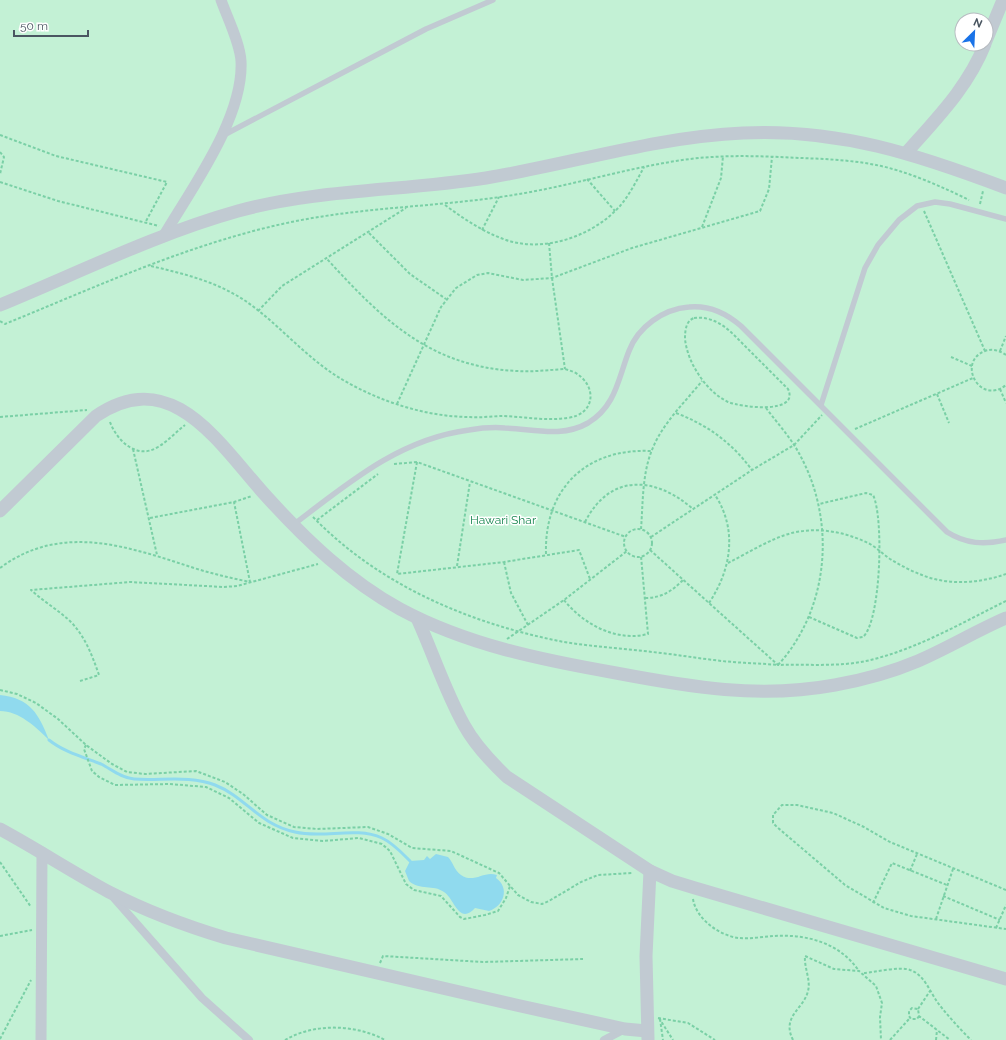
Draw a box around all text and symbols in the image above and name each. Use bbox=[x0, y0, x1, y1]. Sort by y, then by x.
scale bar bbox=[14, 12, 88, 38]
north arrow bbox=[954, 12, 994, 52]
text: N bbox=[971, 16, 984, 31]
text: 50 m bbox=[20, 19, 48, 33]
park label: Hawari Shar bbox=[470, 513, 537, 527]

